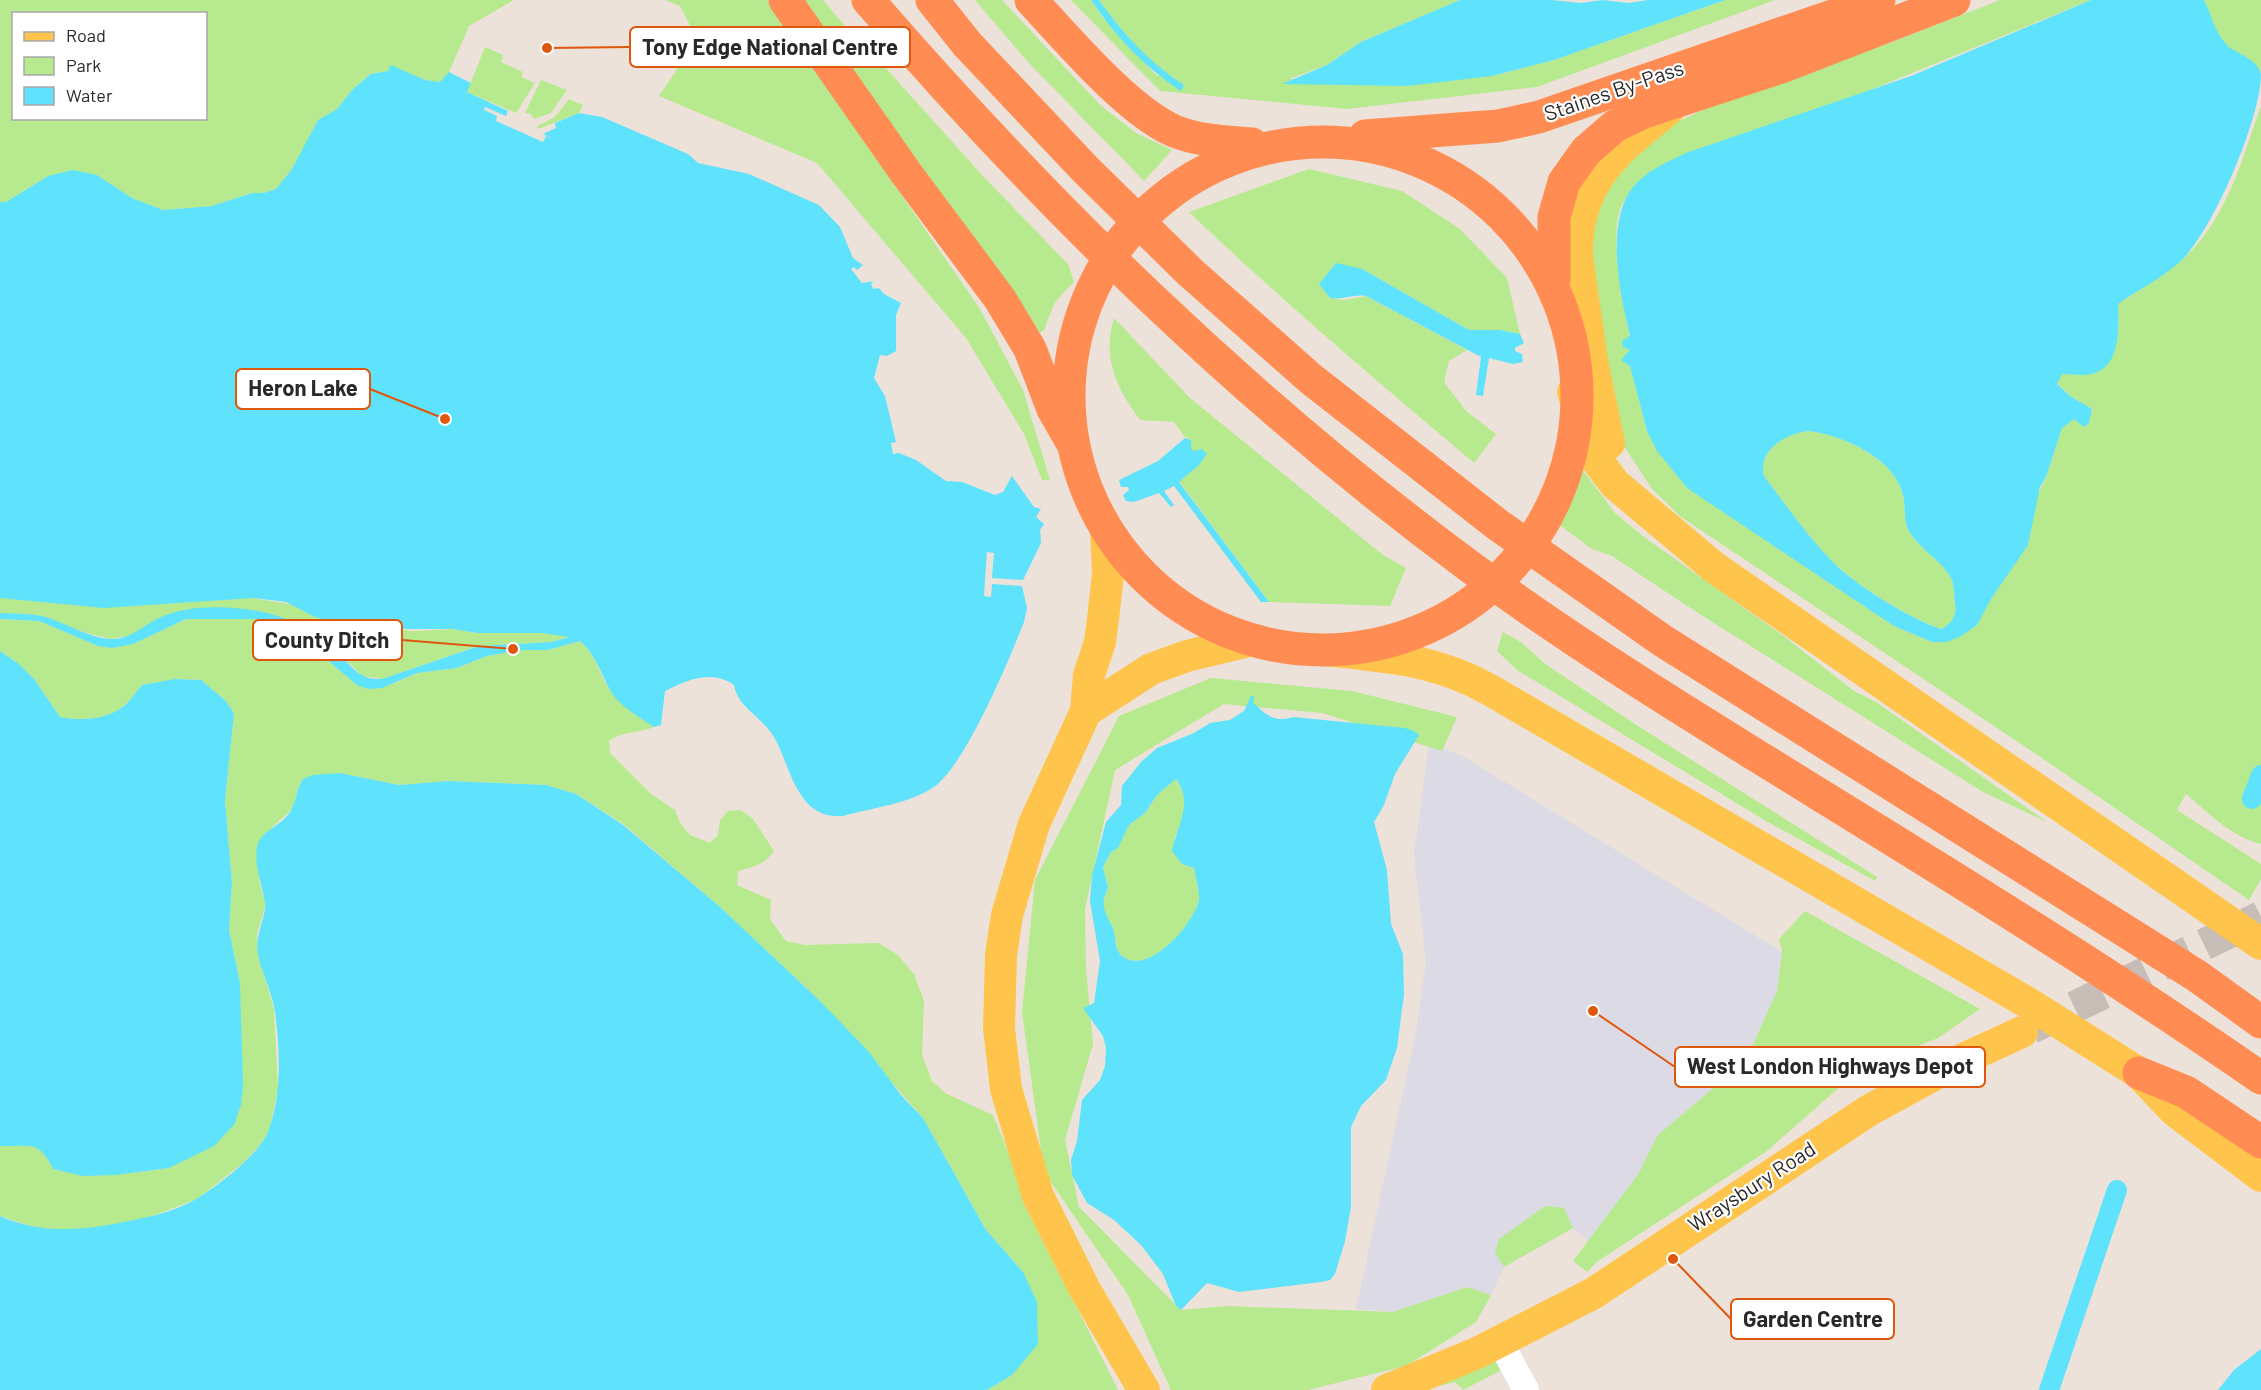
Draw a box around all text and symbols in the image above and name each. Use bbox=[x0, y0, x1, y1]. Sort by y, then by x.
legend bbox=[12, 12, 207, 120]
text: Road bbox=[66, 24, 106, 46]
callout: Tony Edge National Centre bbox=[630, 27, 910, 67]
text: Tony Edge National Centre bbox=[642, 33, 898, 59]
text: Park bbox=[66, 54, 101, 76]
street label: Staines By-Pass bbox=[1540, 54, 1687, 125]
text: Water bbox=[66, 84, 113, 106]
callout: Heron Lake bbox=[236, 369, 370, 409]
text: Heron Lake bbox=[248, 374, 358, 400]
callout: County Ditch bbox=[253, 620, 402, 660]
text: County Ditch bbox=[265, 626, 389, 652]
callout: West London Highways Depot bbox=[1675, 1047, 1985, 1087]
text: West London Highways Depot bbox=[1687, 1052, 1973, 1078]
street label: Wraysbury Road bbox=[1683, 1135, 1820, 1236]
callout: Garden Centre bbox=[1731, 1299, 1894, 1339]
text: Garden Centre bbox=[1743, 1305, 1883, 1331]

